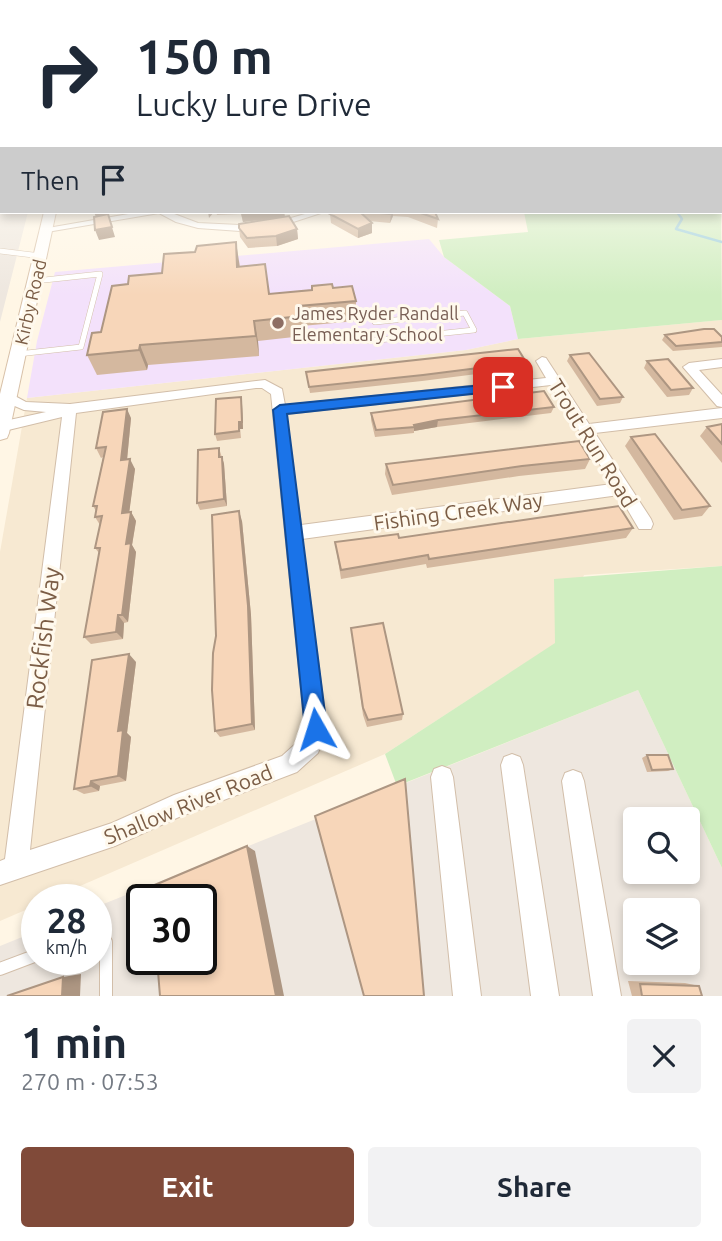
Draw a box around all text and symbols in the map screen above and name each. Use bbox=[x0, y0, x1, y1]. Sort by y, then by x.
icon: right bbox=[21, 28, 112, 119]
text: 150 m bbox=[136, 28, 273, 83]
text: Lucky Lure Drive bbox=[136, 86, 372, 122]
icon: arrive bbox=[94, 161, 132, 199]
text: Then bbox=[21, 166, 80, 195]
street label: Kirby Road bbox=[10, 257, 50, 347]
place label: James Ryder Randall Elementary School bbox=[292, 303, 459, 344]
marker: James Ryder Randall Elementary School bbox=[270, 315, 286, 331]
pin bbox=[473, 357, 533, 417]
icon: arrive bbox=[484, 368, 522, 406]
street label: Trout Run Road bbox=[544, 375, 642, 511]
street label: Fishing Creek Way bbox=[372, 487, 544, 535]
street label: Rockfish Way bbox=[21, 565, 65, 710]
position arrow bbox=[279, 692, 353, 766]
street label: Shallow River Road bbox=[100, 759, 276, 849]
map controls bbox=[623, 807, 700, 975]
button: search bbox=[623, 807, 700, 884]
speed limit sign: 30 bbox=[126, 884, 217, 975]
button: layers bbox=[623, 898, 700, 975]
text: 28 bbox=[47, 900, 86, 940]
text: km/h bbox=[46, 937, 87, 957]
text: 1 min bbox=[21, 1019, 127, 1066]
button: close bbox=[627, 1019, 701, 1093]
text: 270 m · 07:53 bbox=[21, 1069, 159, 1094]
button: Exit bbox=[21, 1147, 354, 1227]
button: Share bbox=[368, 1147, 701, 1227]

